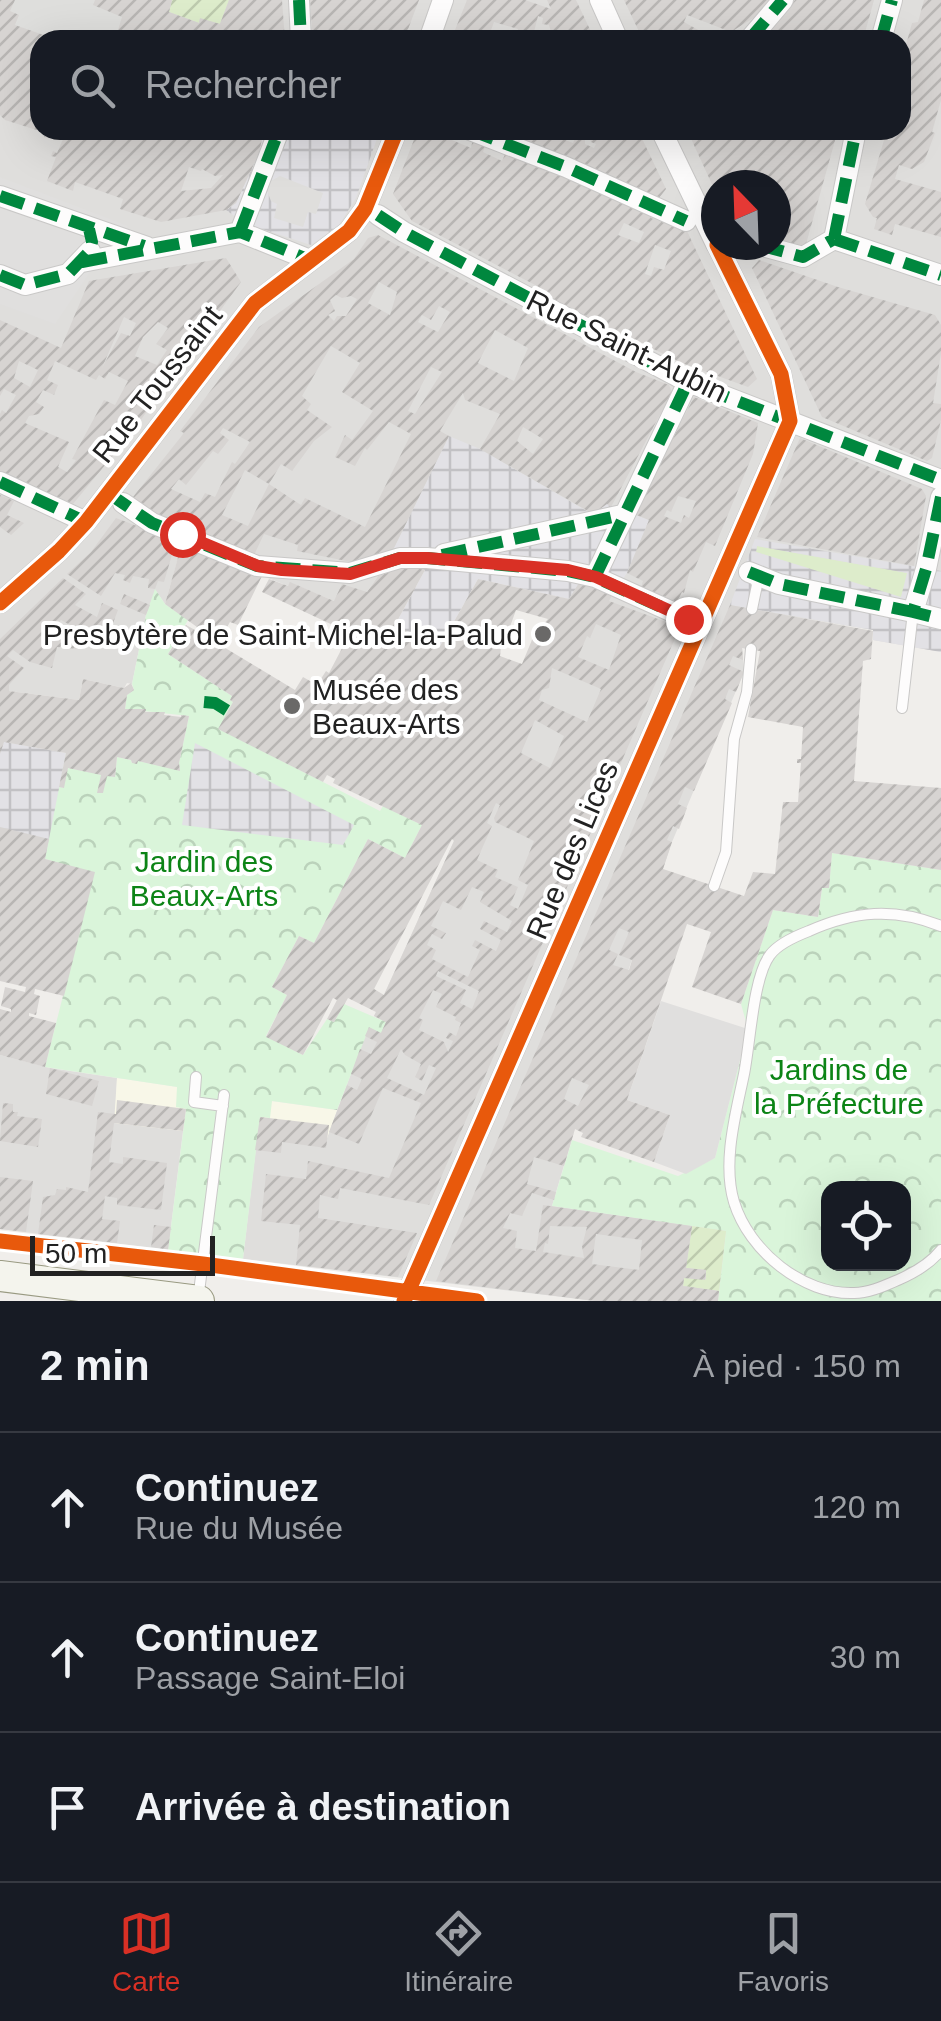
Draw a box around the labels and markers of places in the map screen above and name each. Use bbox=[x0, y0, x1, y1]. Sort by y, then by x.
place label: Presbytère de Saint-Michel-la-Palud bbox=[43, 618, 523, 651]
marker: Presbytère de Saint-Michel-la-Palud bbox=[532, 623, 554, 645]
place label: Musée des Beaux-Arts bbox=[312, 673, 460, 740]
marker: Musée des Beaux-Arts bbox=[281, 695, 303, 717]

